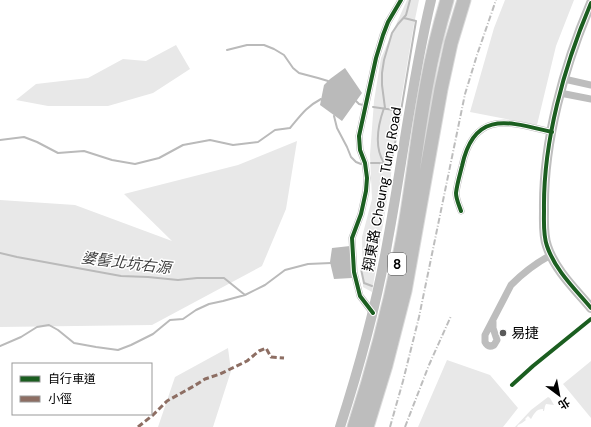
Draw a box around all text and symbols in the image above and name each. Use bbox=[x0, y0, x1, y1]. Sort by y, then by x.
street label: 翔東路 Cheung Tung Road bbox=[359, 105, 405, 273]
water label: 婆髻北坑右源 bbox=[80, 248, 175, 279]
road number: 8 bbox=[388, 253, 406, 275]
place label: 易捷 bbox=[511, 324, 539, 342]
marker: 易捷 bbox=[498, 328, 508, 338]
legend bbox=[12, 363, 152, 415]
text: 自行車道 bbox=[48, 371, 96, 387]
north arrow bbox=[539, 375, 579, 415]
text: 小徑 bbox=[48, 391, 72, 407]
text: 北 bbox=[556, 395, 573, 412]

